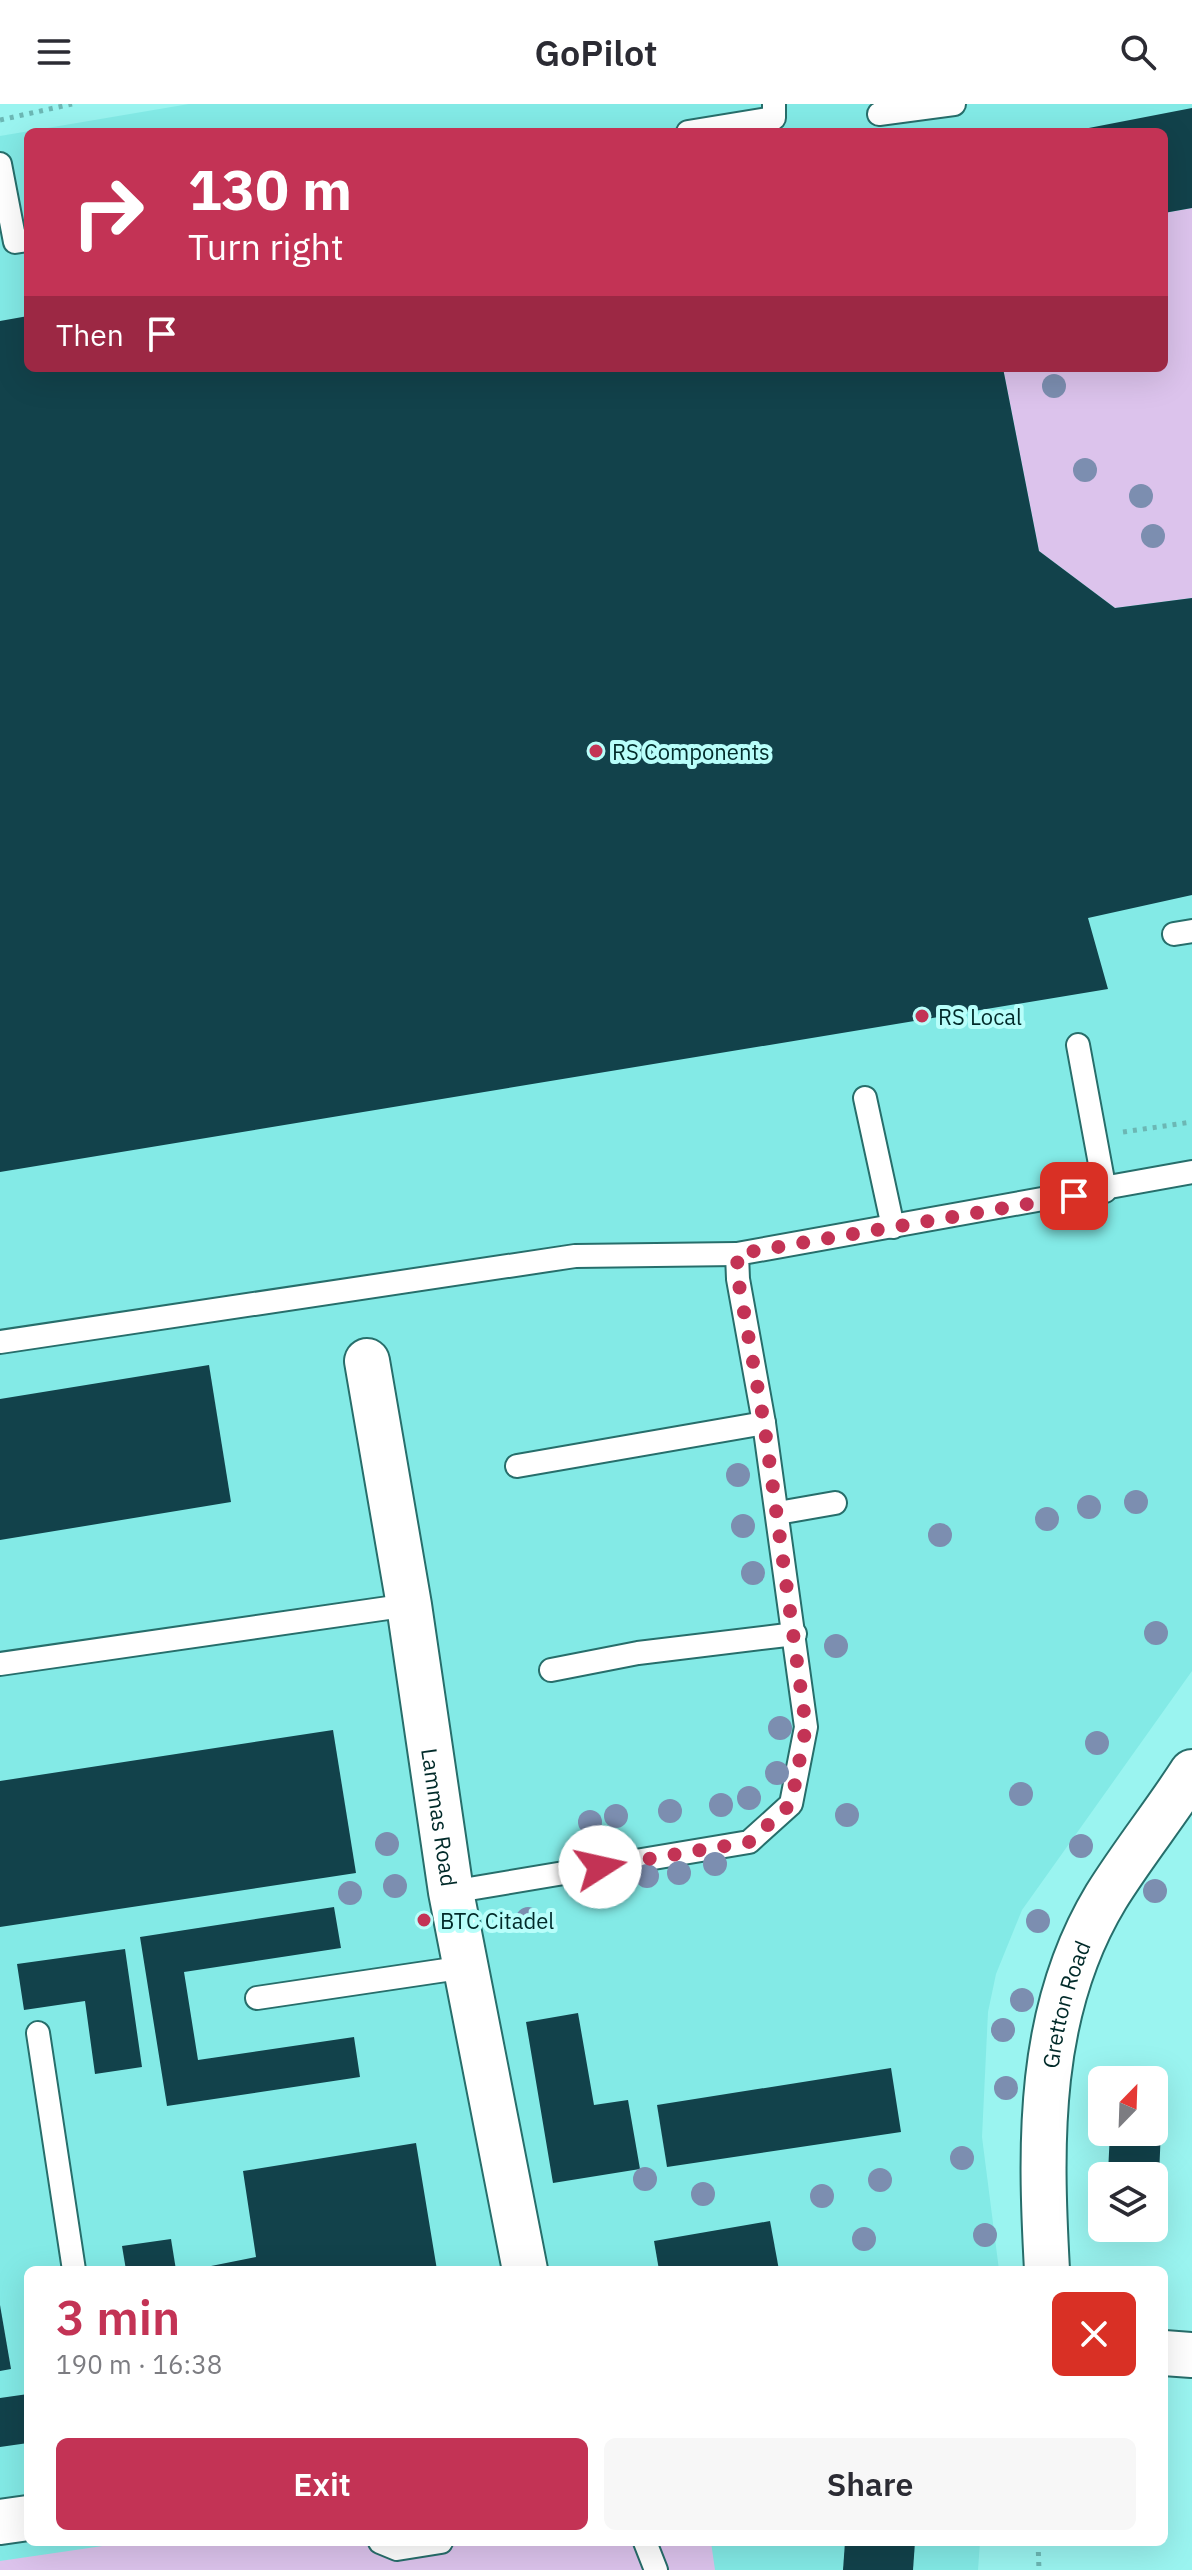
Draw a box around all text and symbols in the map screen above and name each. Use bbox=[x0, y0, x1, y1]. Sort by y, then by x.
text: GoPilot bbox=[534, 29, 658, 76]
icon: menu bbox=[32, 30, 76, 74]
icon: search bbox=[1116, 30, 1160, 74]
text: 130 m bbox=[188, 153, 352, 225]
icon: right bbox=[56, 160, 160, 264]
text: Turn right bbox=[188, 223, 344, 270]
icon: arrive bbox=[140, 312, 184, 356]
text: Then bbox=[56, 315, 124, 354]
place label: RS Components bbox=[612, 737, 770, 766]
marker: RS Components bbox=[587, 742, 605, 760]
place label: RS Local bbox=[938, 1002, 1022, 1031]
marker: RS Local bbox=[913, 1007, 931, 1025]
pin bbox=[1040, 1162, 1108, 1230]
icon: arrive bbox=[1052, 1174, 1096, 1218]
street label: Lammas Road bbox=[416, 1746, 464, 1888]
position arrow bbox=[558, 1825, 642, 1909]
place label: BTC Citadel bbox=[440, 1906, 554, 1935]
marker: BTC Citadel bbox=[415, 1911, 433, 1929]
street label: Gretton Road bbox=[1035, 1936, 1096, 2070]
north arrow bbox=[1088, 2066, 1168, 2146]
map controls bbox=[1088, 2066, 1168, 2242]
button: layers bbox=[1088, 2162, 1168, 2242]
text: 3 min bbox=[56, 2286, 180, 2348]
button: close bbox=[1052, 2292, 1136, 2376]
text: 190 m · 16:38 bbox=[56, 2347, 222, 2381]
button: Exit bbox=[56, 2438, 588, 2530]
button: Share bbox=[604, 2438, 1136, 2530]

